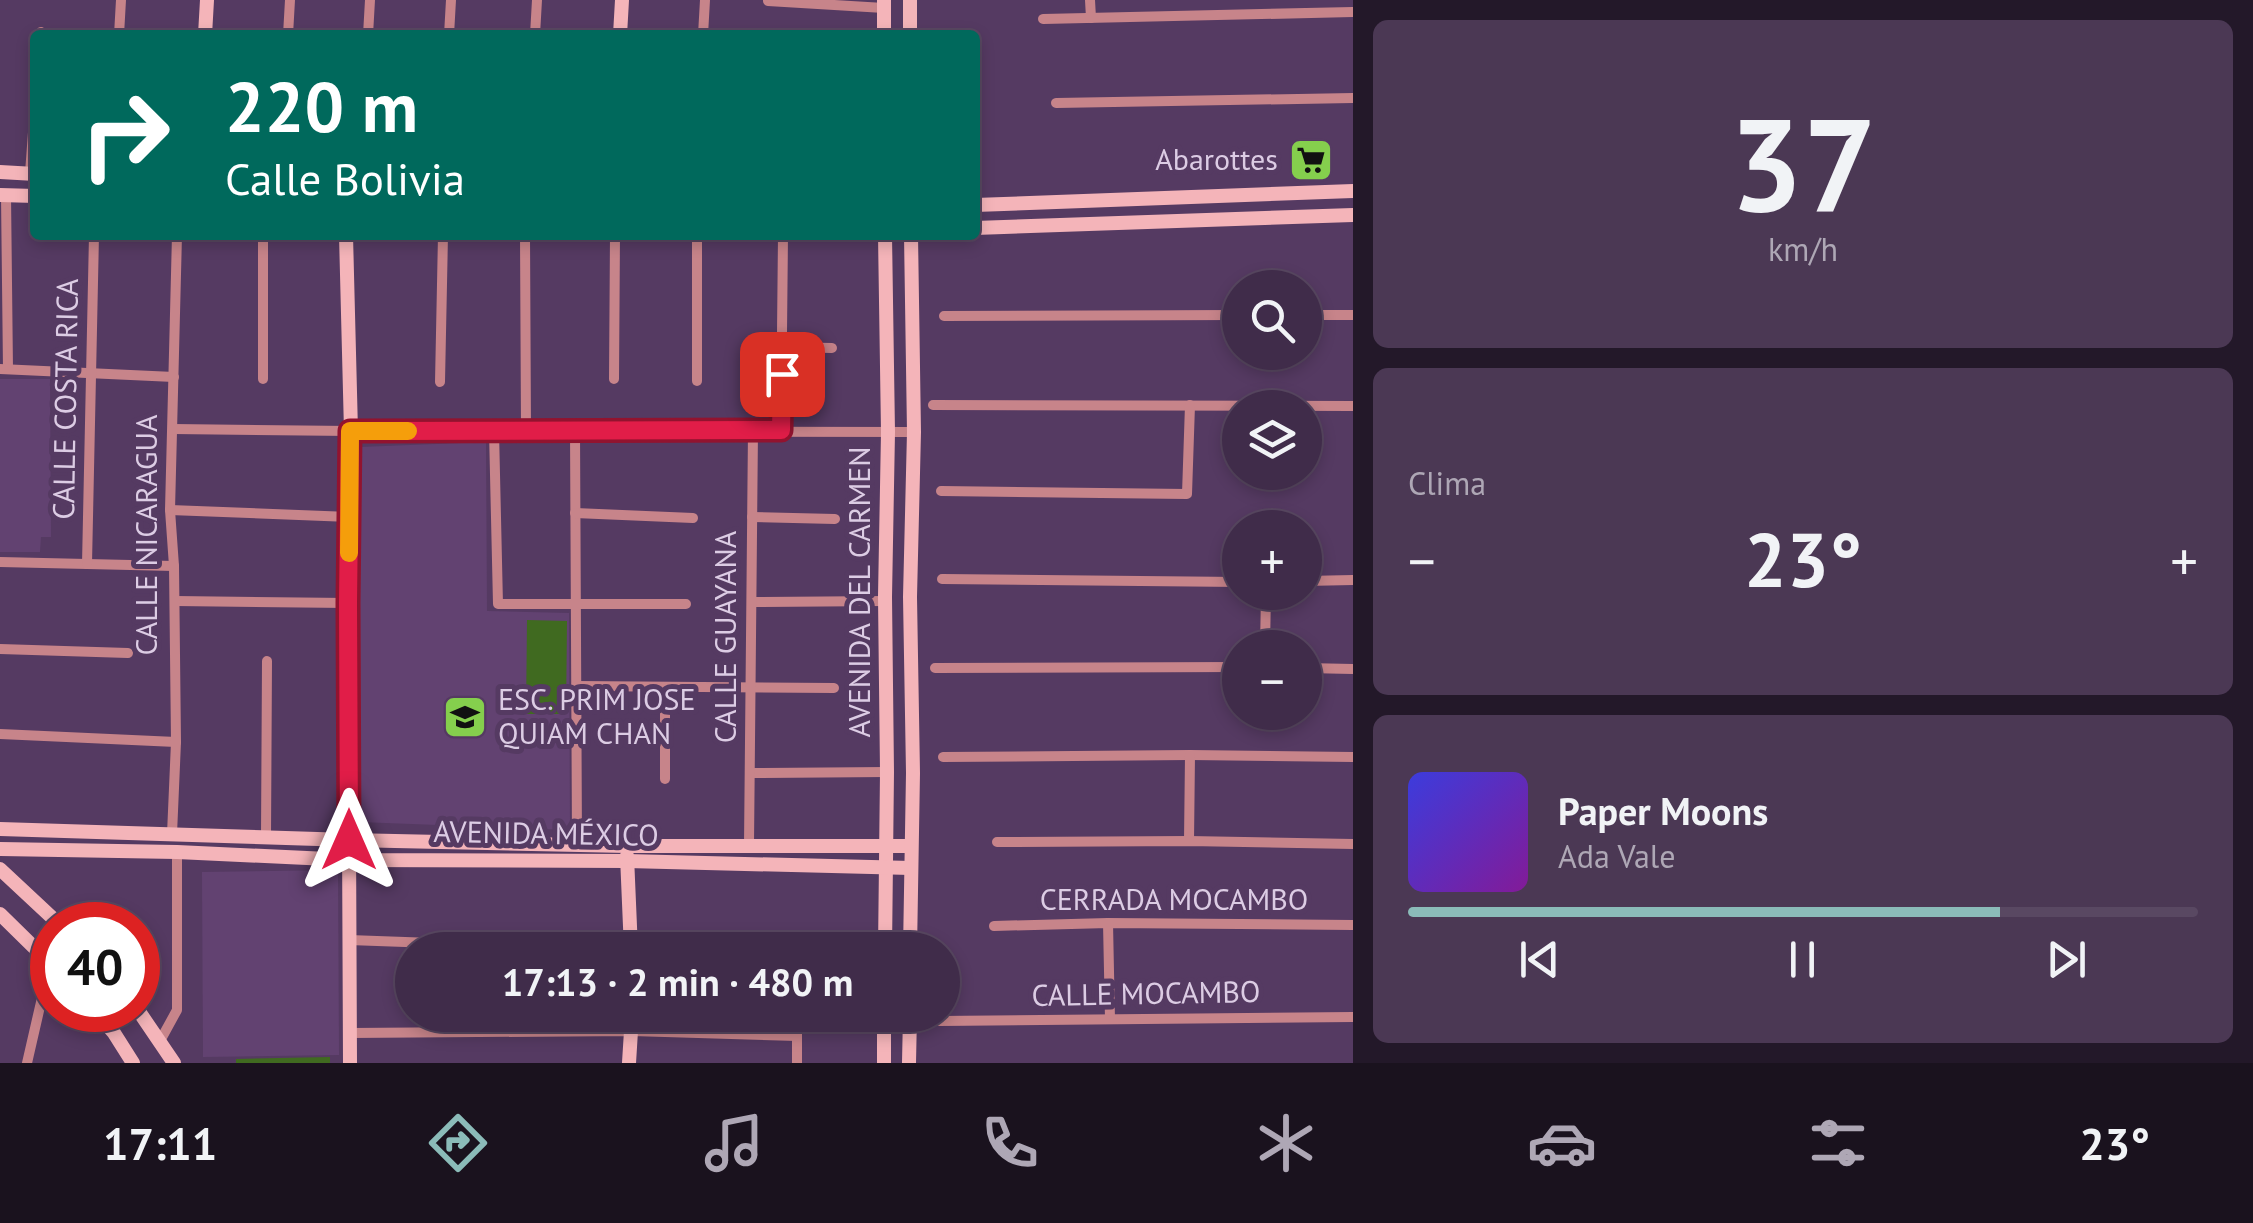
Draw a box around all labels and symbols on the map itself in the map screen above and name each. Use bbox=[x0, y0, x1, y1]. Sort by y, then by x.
supermarket icon: Abarottes bbox=[1288, 137, 1334, 183]
place label: Abarottes bbox=[1155, 139, 1278, 178]
street label: CALLE COSTA RICA bbox=[43, 278, 86, 520]
pin bbox=[740, 332, 825, 417]
street label: CALLE NICARAGUA bbox=[126, 414, 165, 656]
street label: AVENIDA DEL CARMEN bbox=[839, 446, 878, 738]
street label: CALLE GUAYANA bbox=[705, 530, 744, 743]
place label: ESC. PRIM JOSE QUIAM CHAN bbox=[498, 679, 696, 752]
school or university icon: ESC. PRIM JOSE QUIAM CHAN bbox=[442, 694, 488, 740]
position arrow bbox=[297, 788, 401, 892]
street label: AVENIDA MÉXICO bbox=[433, 811, 659, 854]
street label: CERRADA MOCAMBO bbox=[1040, 879, 1308, 918]
speed limit sign: 40 bbox=[30, 902, 160, 1032]
street label: CALLE MOCAMBO bbox=[1031, 971, 1261, 1014]

